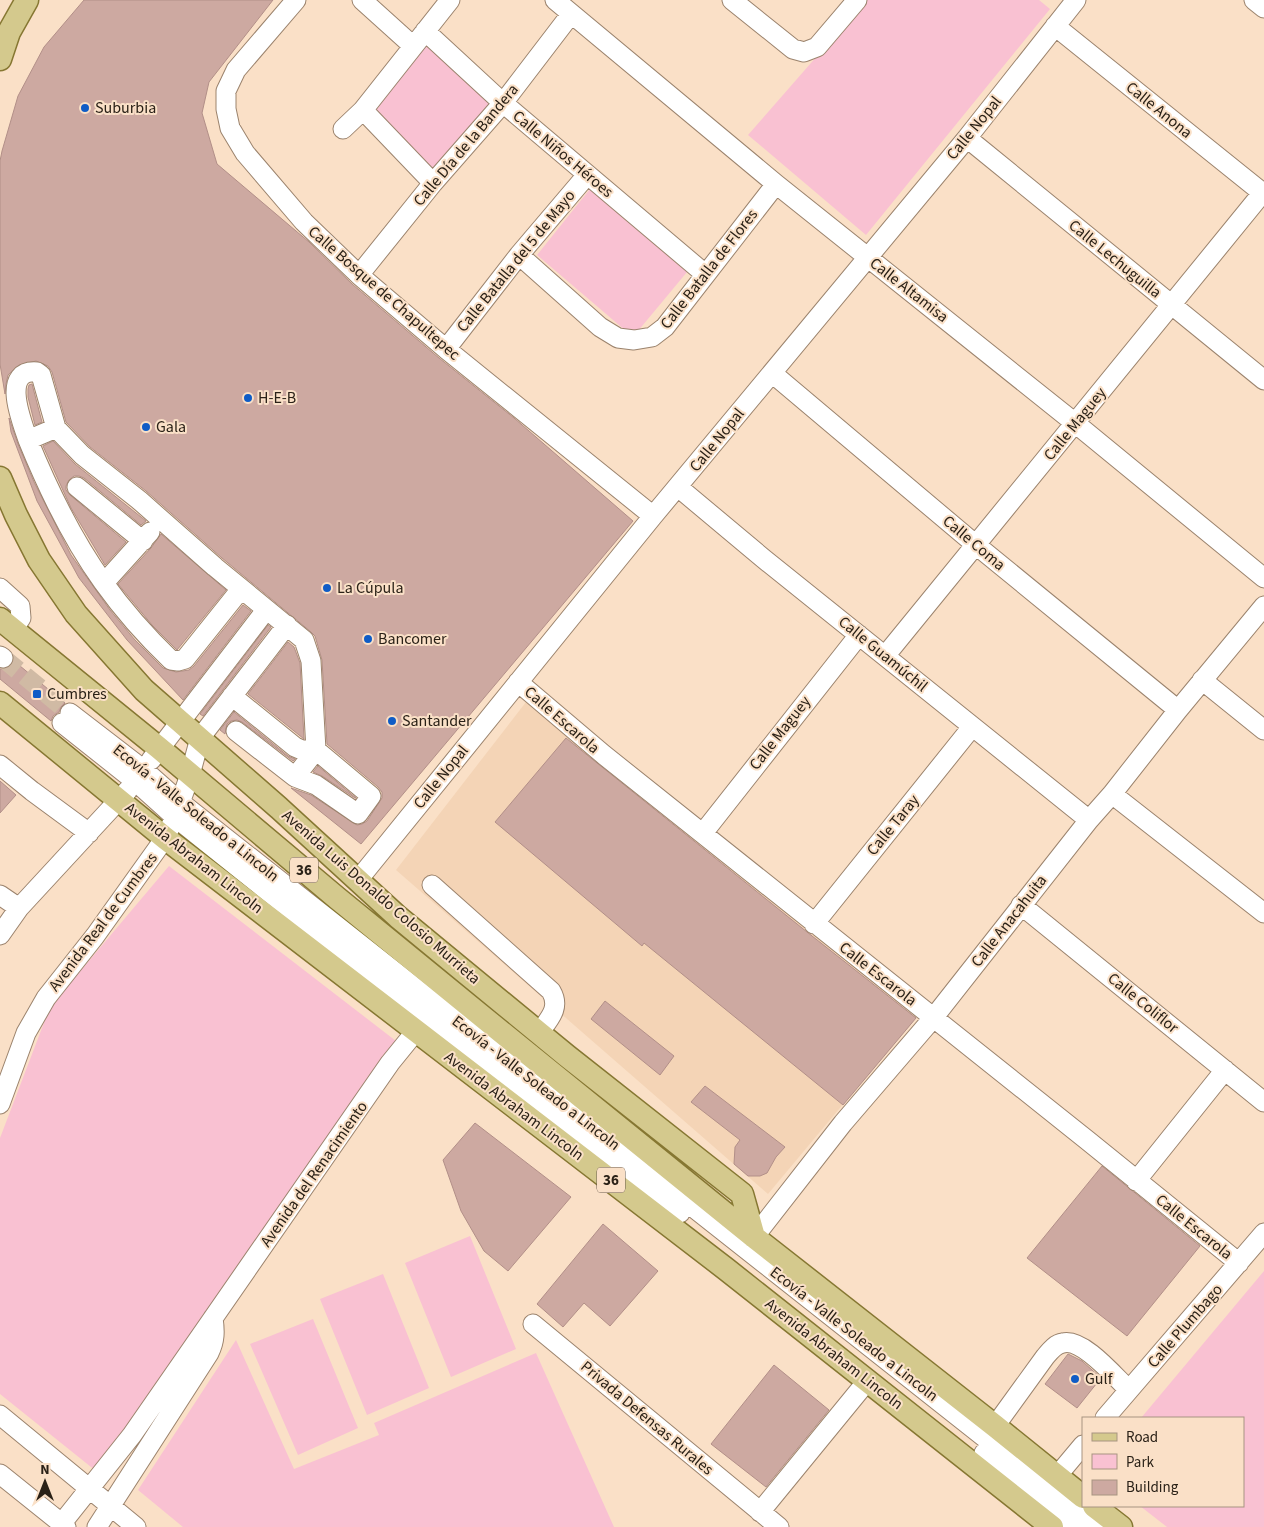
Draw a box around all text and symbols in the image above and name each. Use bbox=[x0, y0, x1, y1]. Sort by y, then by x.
street label: Calle Anona bbox=[1121, 76, 1197, 144]
street label: Calle Día de la Bandera bbox=[408, 79, 524, 211]
street label: Calle Nopal bbox=[941, 91, 1007, 165]
place label: Suburbia bbox=[95, 97, 156, 119]
marker: Suburbia bbox=[79, 102, 91, 114]
street label: Calle Niños Héroes bbox=[508, 105, 618, 203]
street label: Calle Batalla del 5 de Mayo bbox=[452, 185, 580, 337]
street label: Calle Batalla de Flores bbox=[655, 204, 763, 334]
street label: Calle Lechuguilla bbox=[1064, 215, 1166, 303]
street label: Calle Bosque de Chapultepec bbox=[303, 221, 465, 365]
street label: Calle Altamisa bbox=[865, 252, 953, 328]
street label: Calle Maguey bbox=[1039, 382, 1112, 465]
place label: H-E-B bbox=[258, 387, 296, 409]
marker: H-E-B bbox=[242, 392, 254, 404]
street label: Calle Nopal bbox=[684, 403, 750, 477]
place label: Gala bbox=[156, 416, 186, 438]
marker: Gala bbox=[140, 421, 152, 433]
street label: Calle Coma bbox=[938, 510, 1010, 576]
place label: La Cúpula bbox=[337, 577, 403, 599]
marker: La Cúpula bbox=[321, 582, 333, 594]
street label: Calle Guamúchil bbox=[834, 611, 932, 697]
place label: Bancomer bbox=[378, 628, 447, 650]
marker: Bancomer bbox=[362, 633, 374, 645]
street label: Calle Escarola bbox=[520, 681, 604, 759]
place label: Cumbres bbox=[47, 683, 107, 705]
marker: Cumbres bbox=[31, 688, 43, 700]
street label: Calle Maguey bbox=[744, 691, 816, 775]
place label: Santander bbox=[402, 710, 472, 732]
marker: Santander bbox=[386, 715, 398, 727]
street label: Ecovía - Valle Soleado a Lincoln bbox=[108, 739, 284, 887]
street label: Calle Nopal bbox=[408, 740, 474, 814]
street label: Calle Taray bbox=[862, 789, 925, 860]
street label: Avenida Abraham Lincoln bbox=[120, 797, 268, 919]
street label: Avenida Luis Donaldo Colosio Murrieta bbox=[277, 805, 485, 989]
street label: Avenida Real de Cumbres bbox=[43, 848, 163, 996]
road number: 36 bbox=[290, 858, 318, 882]
street label: Calle Anacahuita bbox=[966, 870, 1052, 972]
street label: Calle Escarola bbox=[835, 937, 921, 1011]
street label: Calle Coliflor bbox=[1103, 968, 1183, 1039]
street label: Ecovía - Valle Soleado a Lincoln bbox=[447, 1010, 625, 1156]
street label: Avenida Abraham Lincoln bbox=[440, 1046, 588, 1166]
street label: Avenida del Renacimiento bbox=[255, 1097, 373, 1251]
road number: 36 bbox=[597, 1168, 625, 1192]
street label: Calle Escarola bbox=[1151, 1189, 1237, 1265]
street label: Ecovía - Valle Soleado a Lincoln bbox=[765, 1261, 943, 1407]
street label: Calle Plumbago bbox=[1142, 1279, 1228, 1373]
street label: Avenida Abraham Lincoln bbox=[760, 1293, 908, 1415]
street label: Privada Defensas Rurales bbox=[576, 1356, 718, 1480]
place label: Gulf bbox=[1085, 1368, 1114, 1390]
marker: Gulf bbox=[1069, 1373, 1081, 1385]
legend bbox=[1082, 1417, 1244, 1507]
text: Road bbox=[1126, 1427, 1158, 1448]
text: Park bbox=[1126, 1452, 1155, 1473]
north arrow bbox=[20, 1457, 70, 1507]
text: N bbox=[40, 1460, 50, 1480]
text: Building bbox=[1126, 1477, 1179, 1498]

